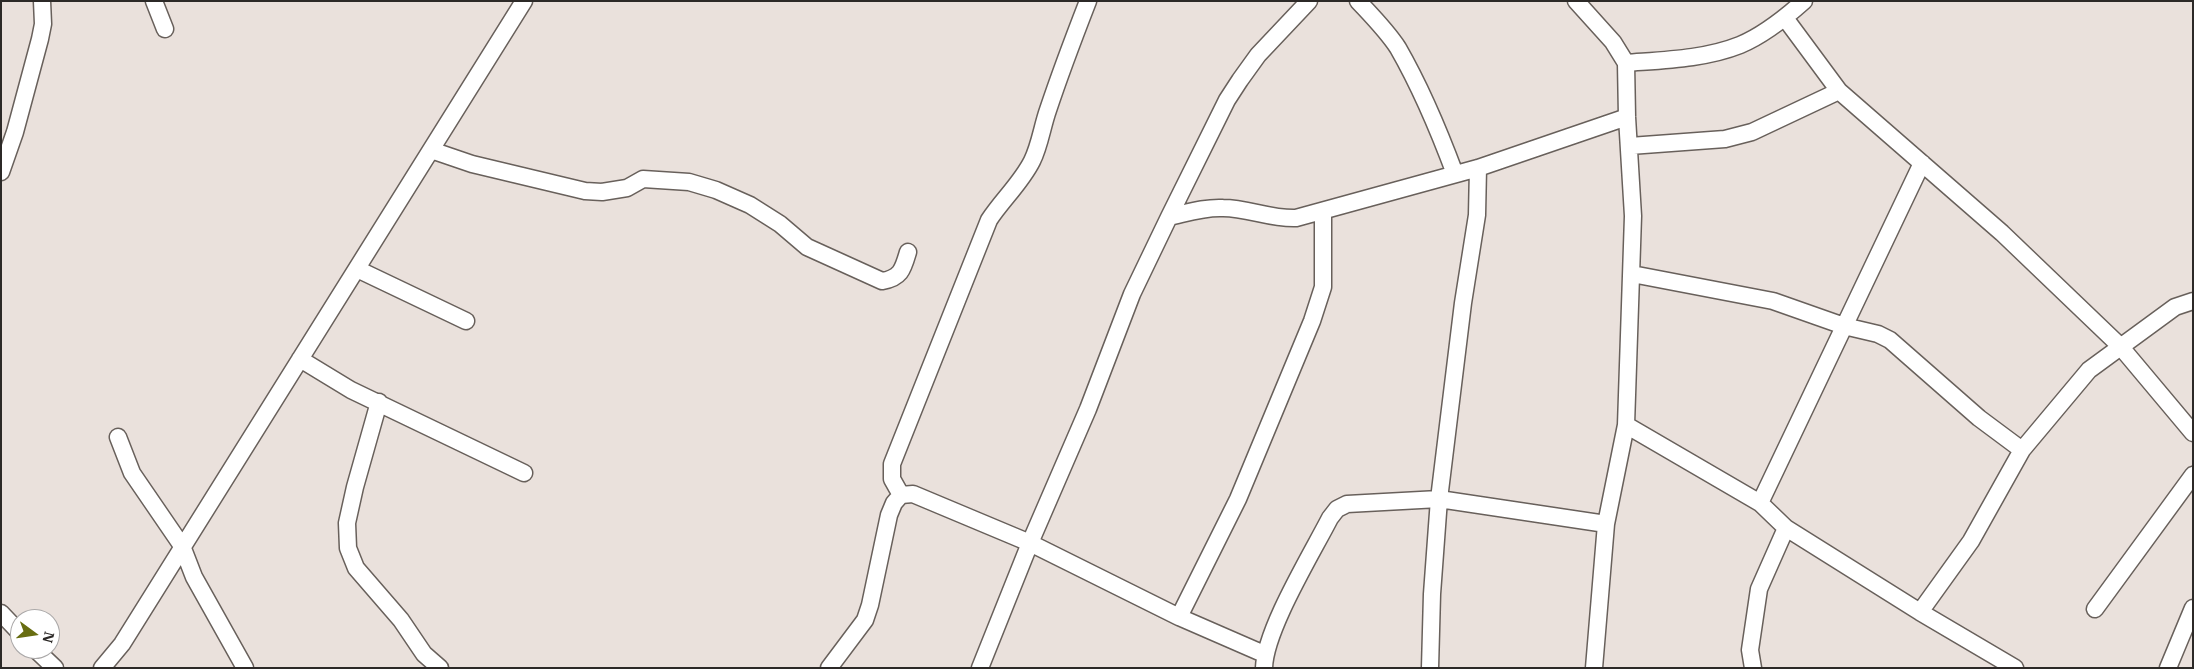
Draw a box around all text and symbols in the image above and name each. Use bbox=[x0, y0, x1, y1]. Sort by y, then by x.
north arrow bbox=[10, 609, 60, 659]
text: N bbox=[39, 630, 59, 645]

